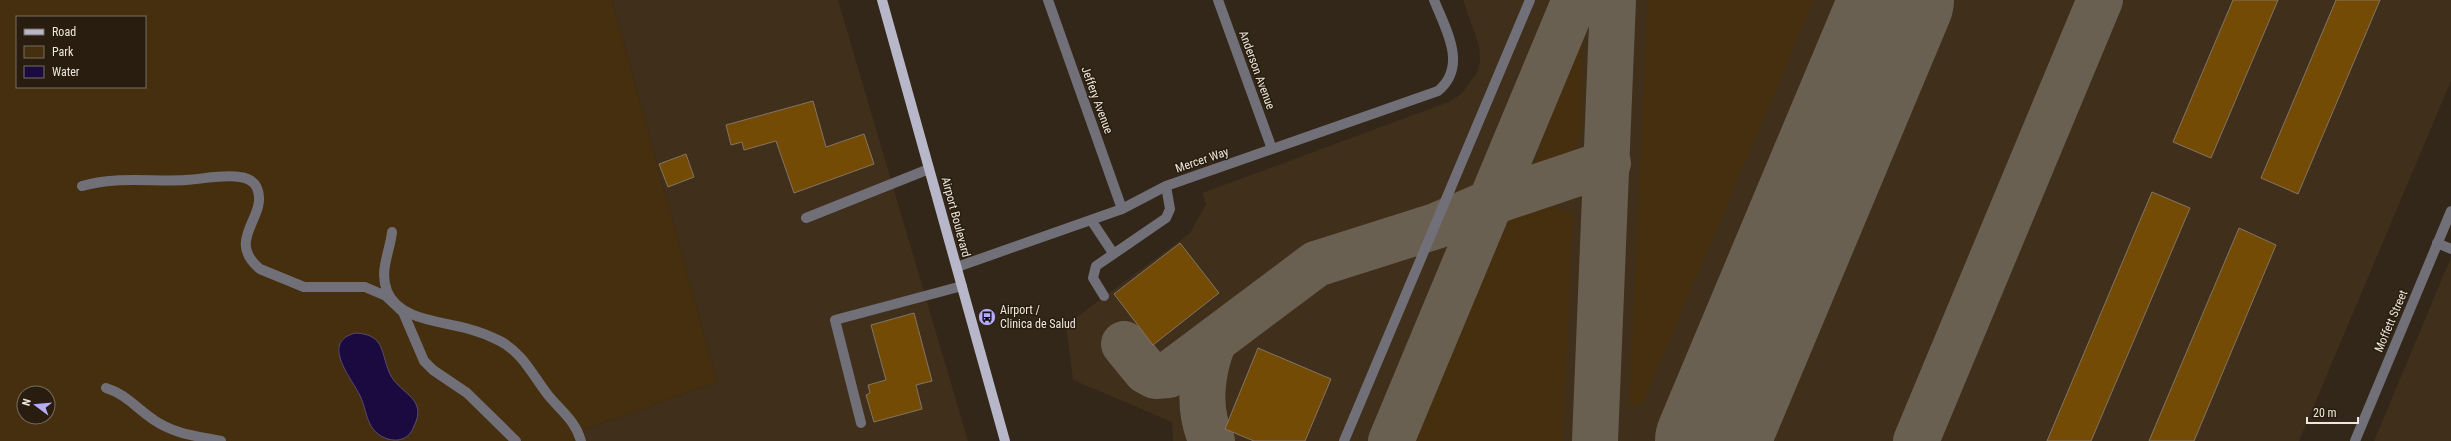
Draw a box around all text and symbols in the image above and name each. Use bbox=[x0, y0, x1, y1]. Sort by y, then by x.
legend bbox=[16, 16, 146, 88]
text: Road bbox=[52, 25, 76, 39]
street label: Anderson Avenue bbox=[1236, 29, 1278, 112]
text: Park bbox=[52, 45, 74, 59]
street label: Jeffery Avenue bbox=[1078, 64, 1116, 136]
text: Water bbox=[52, 65, 80, 79]
street label: Mercer Way bbox=[1174, 144, 1230, 176]
street label: Airport Boulevard bbox=[939, 175, 973, 259]
street label: Moffett Street bbox=[2372, 287, 2411, 354]
place label: Airport / Clinica de Salud bbox=[1000, 303, 1076, 331]
bus stop icon: Airport / Clinica de Salud bbox=[977, 307, 997, 327]
north arrow bbox=[16, 385, 56, 425]
text: N bbox=[20, 397, 34, 407]
scale bar bbox=[2307, 399, 2358, 425]
text: 20 m bbox=[2313, 406, 2337, 420]

